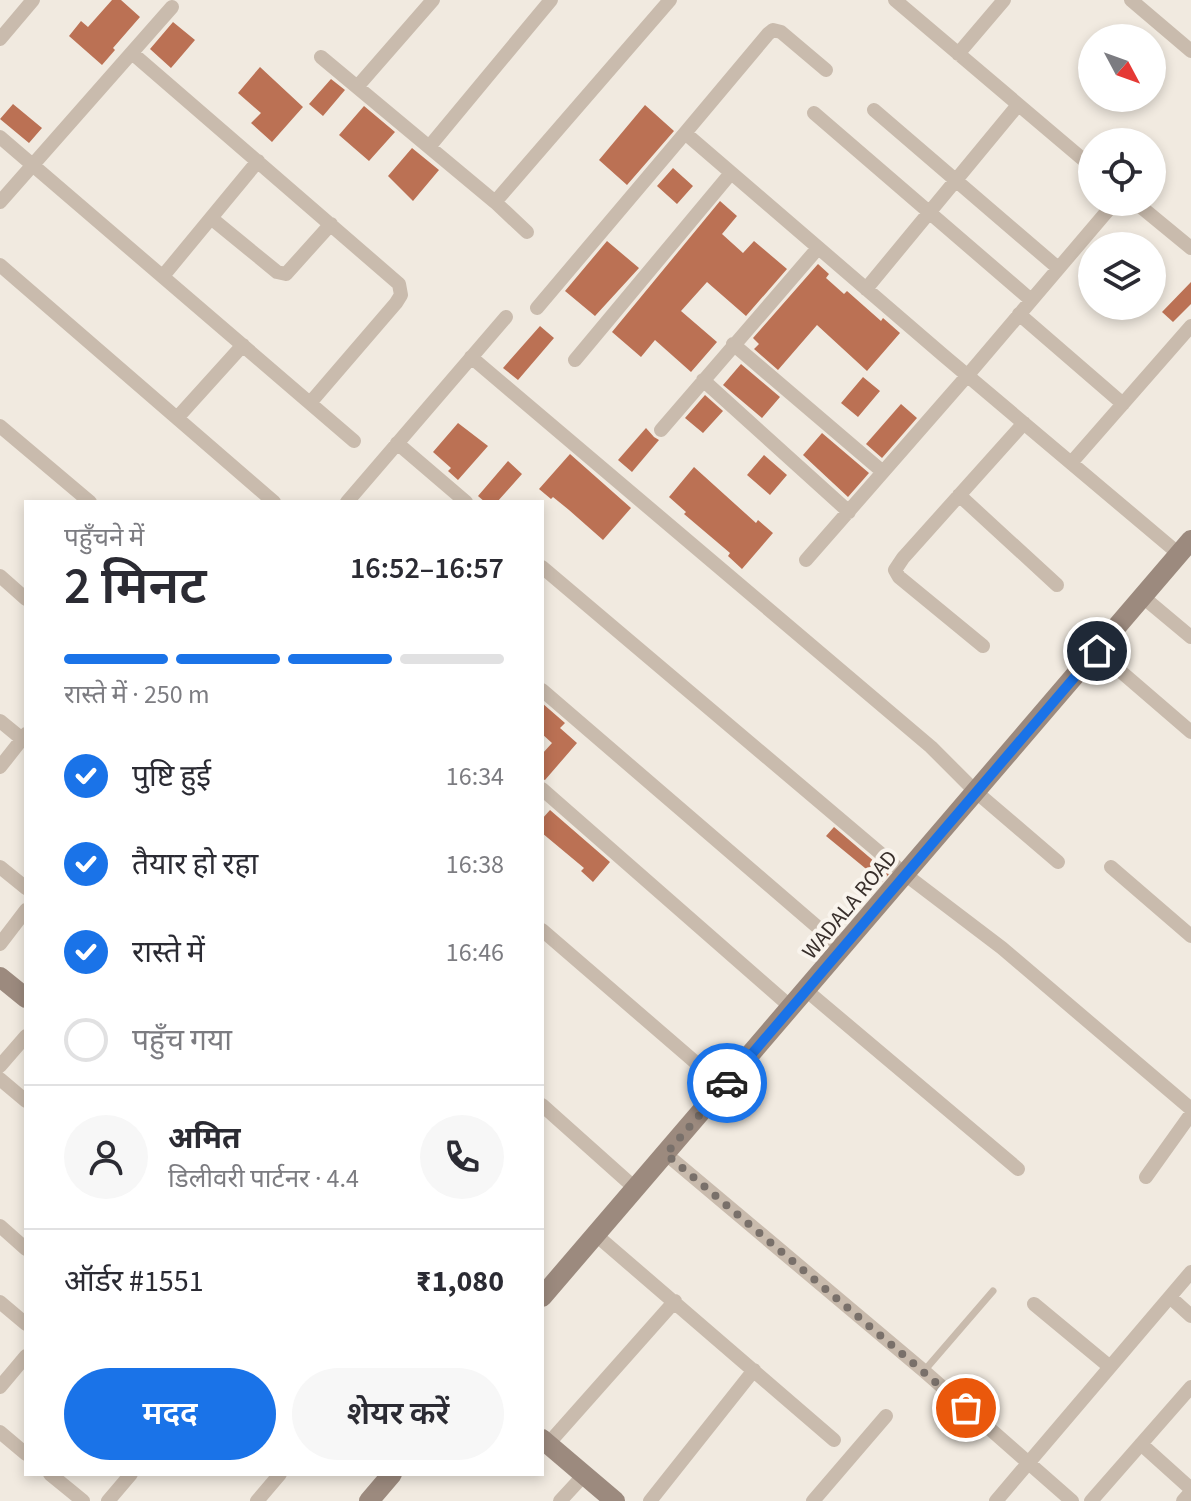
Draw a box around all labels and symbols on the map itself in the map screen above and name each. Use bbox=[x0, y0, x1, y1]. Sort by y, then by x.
north arrow bbox=[1078, 24, 1166, 112]
pin bbox=[1063, 617, 1131, 685]
street label: WADALA ROAD bbox=[794, 843, 905, 966]
courier bbox=[687, 1043, 767, 1123]
pin bbox=[932, 1374, 1000, 1442]

